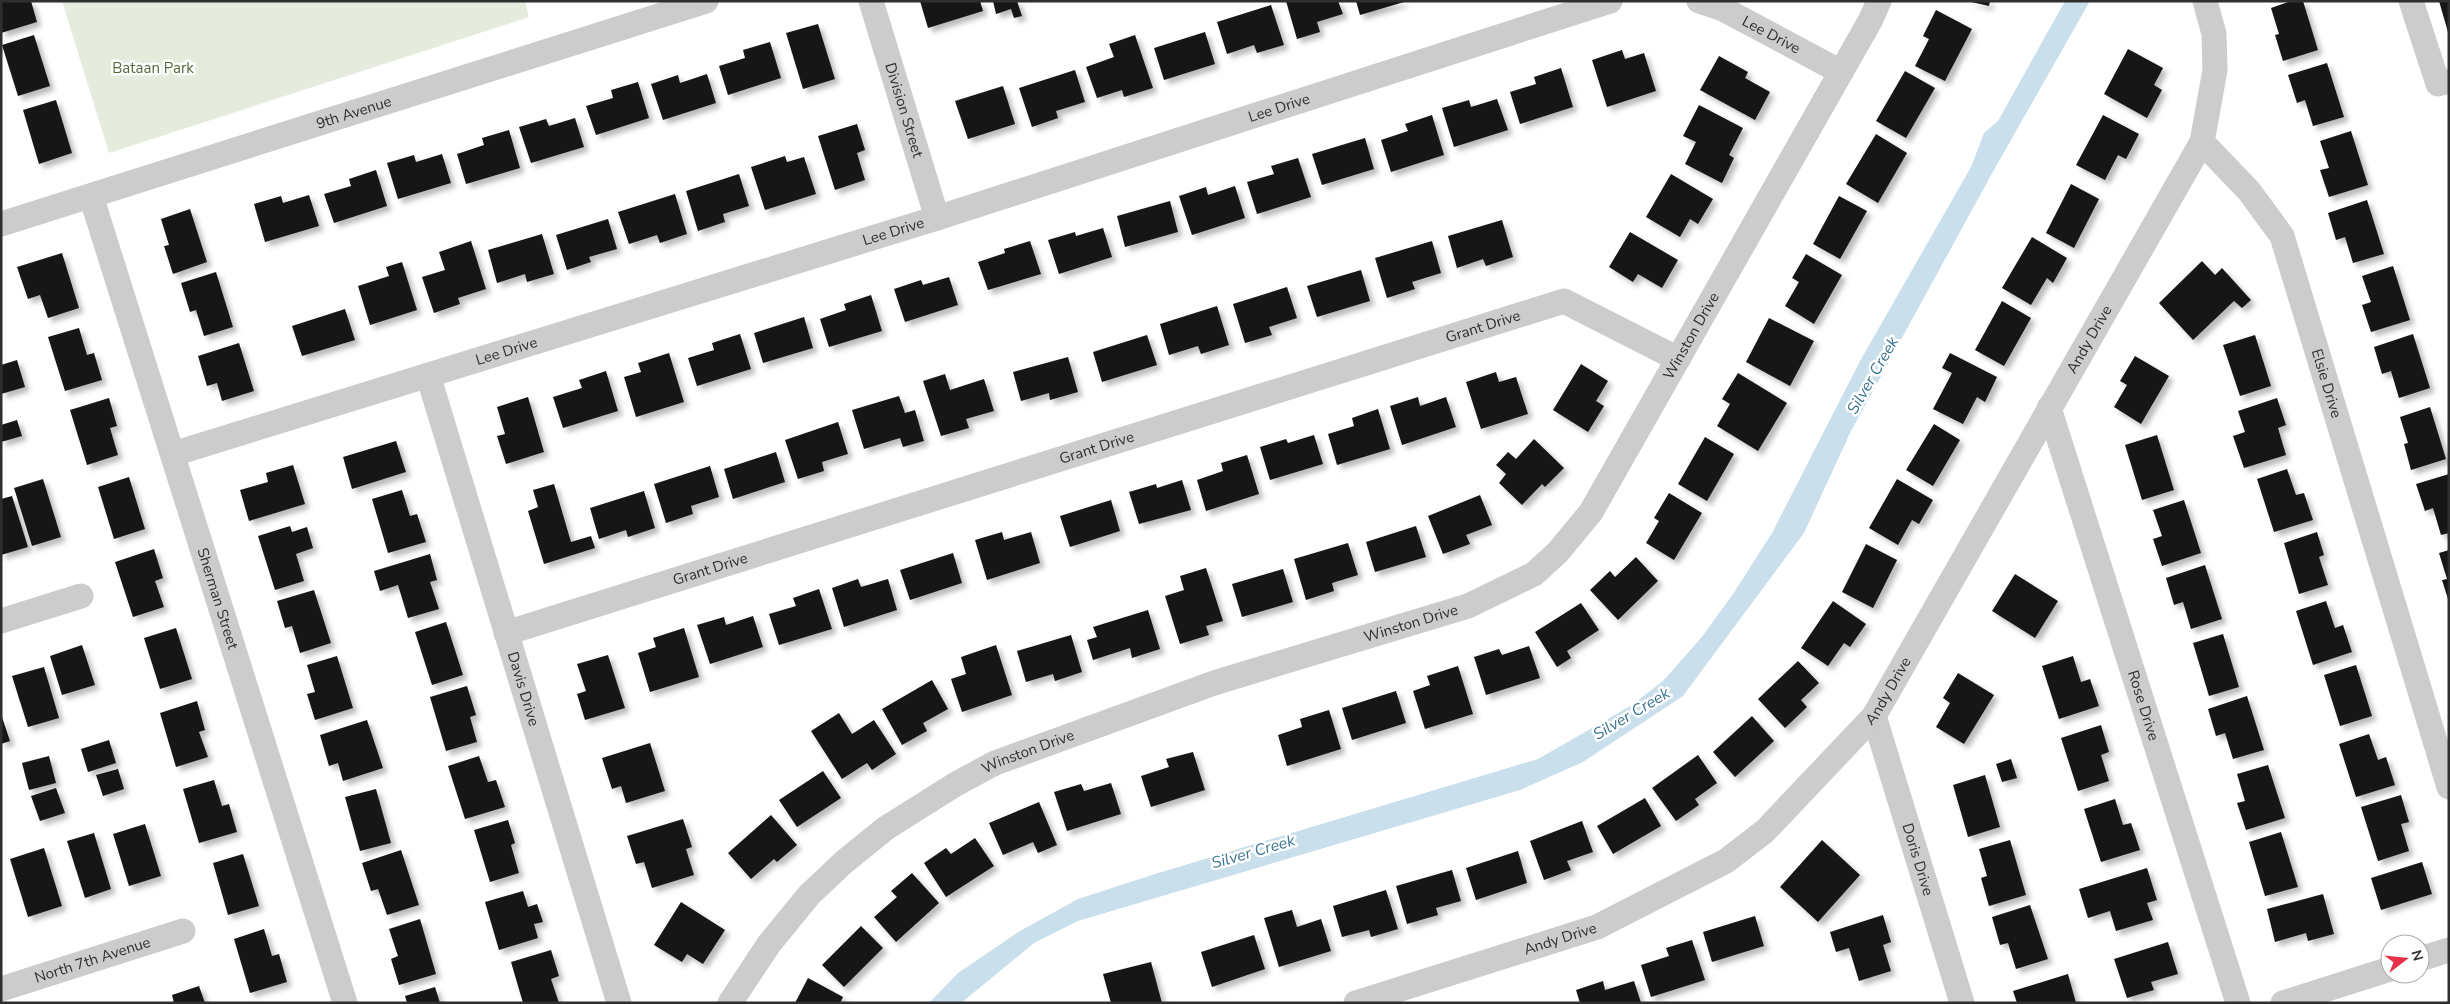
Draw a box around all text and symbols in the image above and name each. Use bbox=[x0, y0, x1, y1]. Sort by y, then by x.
street label: Lee Drive bbox=[1739, 11, 1804, 59]
park label: Bataan Park bbox=[112, 58, 194, 78]
street label: Division Street bbox=[880, 60, 928, 161]
street label: Lee Drive bbox=[1246, 88, 1312, 127]
street label: 9th Avenue bbox=[314, 91, 394, 134]
street label: Lee Drive bbox=[860, 213, 927, 250]
street label: Winston Drive bbox=[1658, 289, 1724, 383]
street label: Andy Drive bbox=[2062, 302, 2117, 377]
street label: Grant Drive bbox=[1443, 305, 1523, 348]
street label: Lee Drive bbox=[473, 332, 540, 370]
water label: Silver Creek bbox=[1842, 332, 1904, 418]
street label: Elsie Drive bbox=[2307, 346, 2347, 420]
street label: Grant Drive bbox=[1057, 427, 1137, 469]
street label: Sherman Street bbox=[192, 545, 243, 652]
street label: Grant Drive bbox=[670, 548, 750, 590]
street label: Winston Drive bbox=[1361, 600, 1460, 647]
street label: Davis Drive bbox=[503, 649, 544, 729]
street label: Andy Drive bbox=[1861, 653, 1916, 729]
street label: Rose Drive bbox=[2123, 668, 2164, 743]
water label: Silver Creek bbox=[1589, 682, 1675, 745]
street label: Winston Drive bbox=[978, 725, 1077, 778]
street label: Doris Drive bbox=[1897, 821, 1939, 898]
water label: Silver Creek bbox=[1209, 829, 1299, 874]
street label: Andy Drive bbox=[1521, 918, 1599, 960]
street label: North 7th Avenue bbox=[32, 932, 153, 988]
north arrow bbox=[2380, 934, 2430, 984]
text: N bbox=[2406, 948, 2428, 963]

